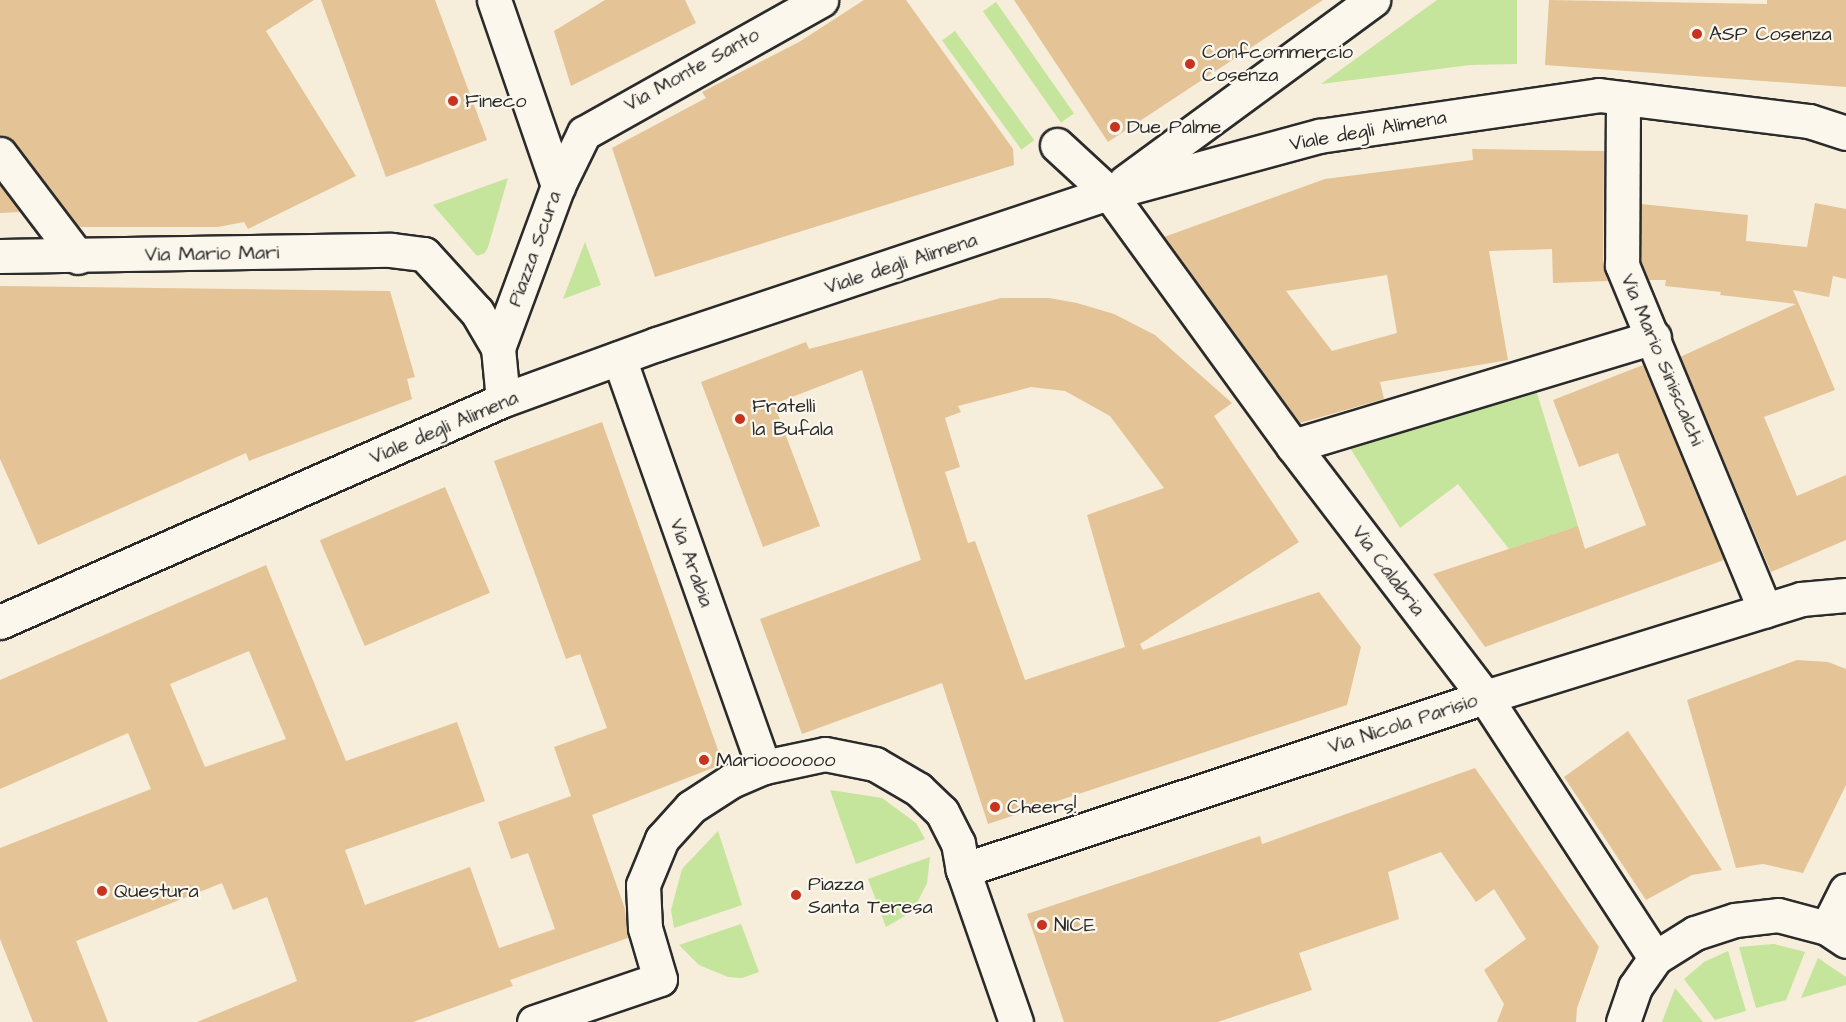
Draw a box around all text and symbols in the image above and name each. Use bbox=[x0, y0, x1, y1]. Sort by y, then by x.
place label: ASP Cosenza bbox=[1709, 22, 1832, 46]
street label: Via Monte Santo bbox=[620, 23, 764, 117]
marker: ASP Cosenza bbox=[1690, 27, 1704, 41]
place label: Confcommercio Cosenza bbox=[1202, 40, 1353, 87]
marker: Confcommercio Cosenza bbox=[1183, 57, 1197, 71]
place label: Fineco bbox=[465, 89, 527, 113]
marker: Fineco bbox=[446, 94, 460, 108]
street label: Viale degli Alimena bbox=[1288, 105, 1448, 157]
place label: Due Palme bbox=[1127, 115, 1221, 139]
marker: Due Palme bbox=[1108, 120, 1122, 134]
street label: Piazza Scura bbox=[503, 188, 567, 310]
street label: Viale degli Alimena bbox=[822, 228, 980, 300]
street label: Via Mario Mari bbox=[145, 241, 279, 267]
street label: Via Mario Siniscalchi bbox=[1615, 270, 1709, 450]
street label: Viale degli Alimena bbox=[366, 386, 522, 470]
place label: Fratelli la Bufala bbox=[752, 395, 833, 442]
marker: Fratelli la Bufala bbox=[733, 412, 747, 426]
street label: Via Arabia bbox=[664, 516, 718, 610]
street label: Via Calabria bbox=[1346, 521, 1430, 621]
street label: Via Nicola Parisio bbox=[1325, 689, 1481, 759]
place label: Mariooooooo bbox=[716, 748, 836, 772]
marker: Mariooooooo bbox=[697, 753, 711, 767]
place label: Cheers! bbox=[1007, 795, 1076, 819]
marker: Cheers! bbox=[988, 800, 1002, 814]
place label: Piazza Santa Teresa bbox=[808, 872, 933, 919]
place label: Questura bbox=[114, 879, 199, 903]
marker: Questura bbox=[95, 884, 109, 898]
marker: Piazza Santa Teresa bbox=[789, 888, 803, 902]
place label: NICE bbox=[1054, 913, 1096, 937]
marker: NICE bbox=[1035, 918, 1049, 932]

